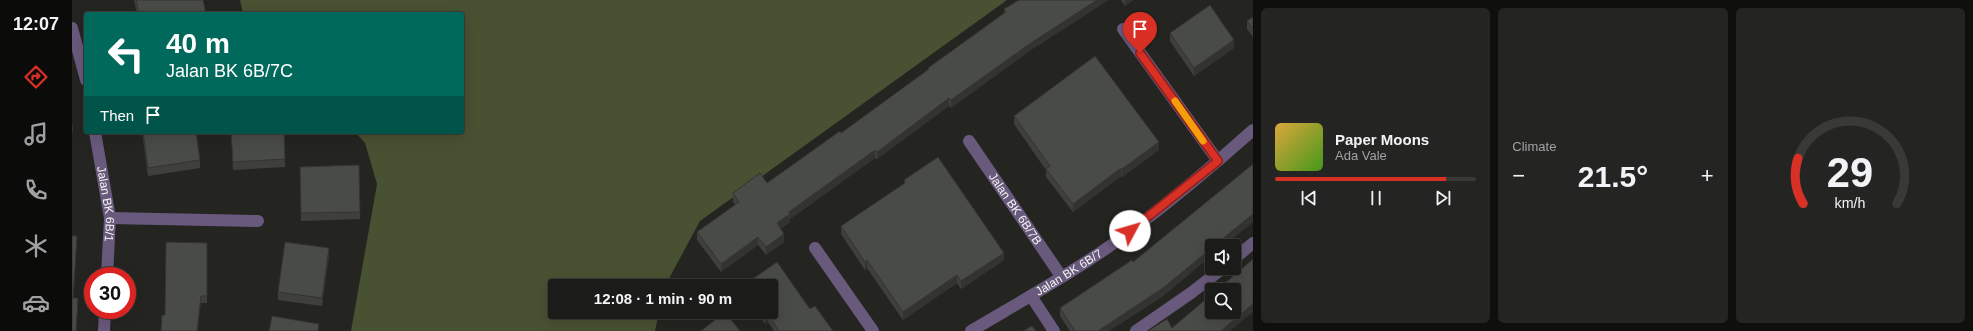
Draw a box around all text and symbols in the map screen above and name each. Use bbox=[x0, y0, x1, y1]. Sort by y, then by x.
pin bbox=[1123, 12, 1157, 53]
text: 12:07 bbox=[13, 14, 59, 34]
icon: arrive bbox=[1129, 18, 1151, 40]
icon: left bbox=[100, 28, 152, 80]
text: 40 m bbox=[166, 28, 230, 59]
text: Jalan BK 6B/7C bbox=[166, 61, 293, 81]
icon: directions bbox=[22, 63, 50, 91]
icon: arrive bbox=[142, 104, 164, 126]
text: Then bbox=[100, 107, 134, 124]
icon: music bbox=[22, 120, 50, 148]
text: Paper Moons bbox=[1335, 131, 1429, 148]
text: Climate bbox=[1512, 139, 1556, 154]
text: Ada Vale bbox=[1335, 148, 1387, 163]
text: 29 bbox=[1827, 148, 1873, 195]
text: 21.5° bbox=[1578, 160, 1648, 193]
text: − bbox=[1512, 163, 1525, 188]
text: + bbox=[1701, 163, 1714, 188]
street label: Jalan BK 6B/1 bbox=[94, 165, 117, 242]
street label: Jalan BK 6B/7B bbox=[986, 170, 1045, 247]
icon: phone bbox=[22, 176, 50, 204]
icon: previous bbox=[1298, 187, 1320, 209]
icon: pause bbox=[1365, 187, 1387, 209]
icon: next bbox=[1432, 187, 1454, 209]
text: km/h bbox=[1835, 194, 1866, 210]
position arrow bbox=[1109, 210, 1151, 252]
icon: climate bbox=[22, 232, 50, 260]
map controls bbox=[1205, 239, 1241, 319]
button: sound bbox=[1205, 239, 1241, 275]
street label: Jalan BK 6B/7 bbox=[1033, 246, 1105, 299]
speed limit sign: 30 bbox=[84, 267, 136, 319]
button: search bbox=[1205, 283, 1241, 319]
icon: car bbox=[22, 289, 50, 317]
text: 12:08 · 1 min · 90 m bbox=[594, 290, 732, 307]

